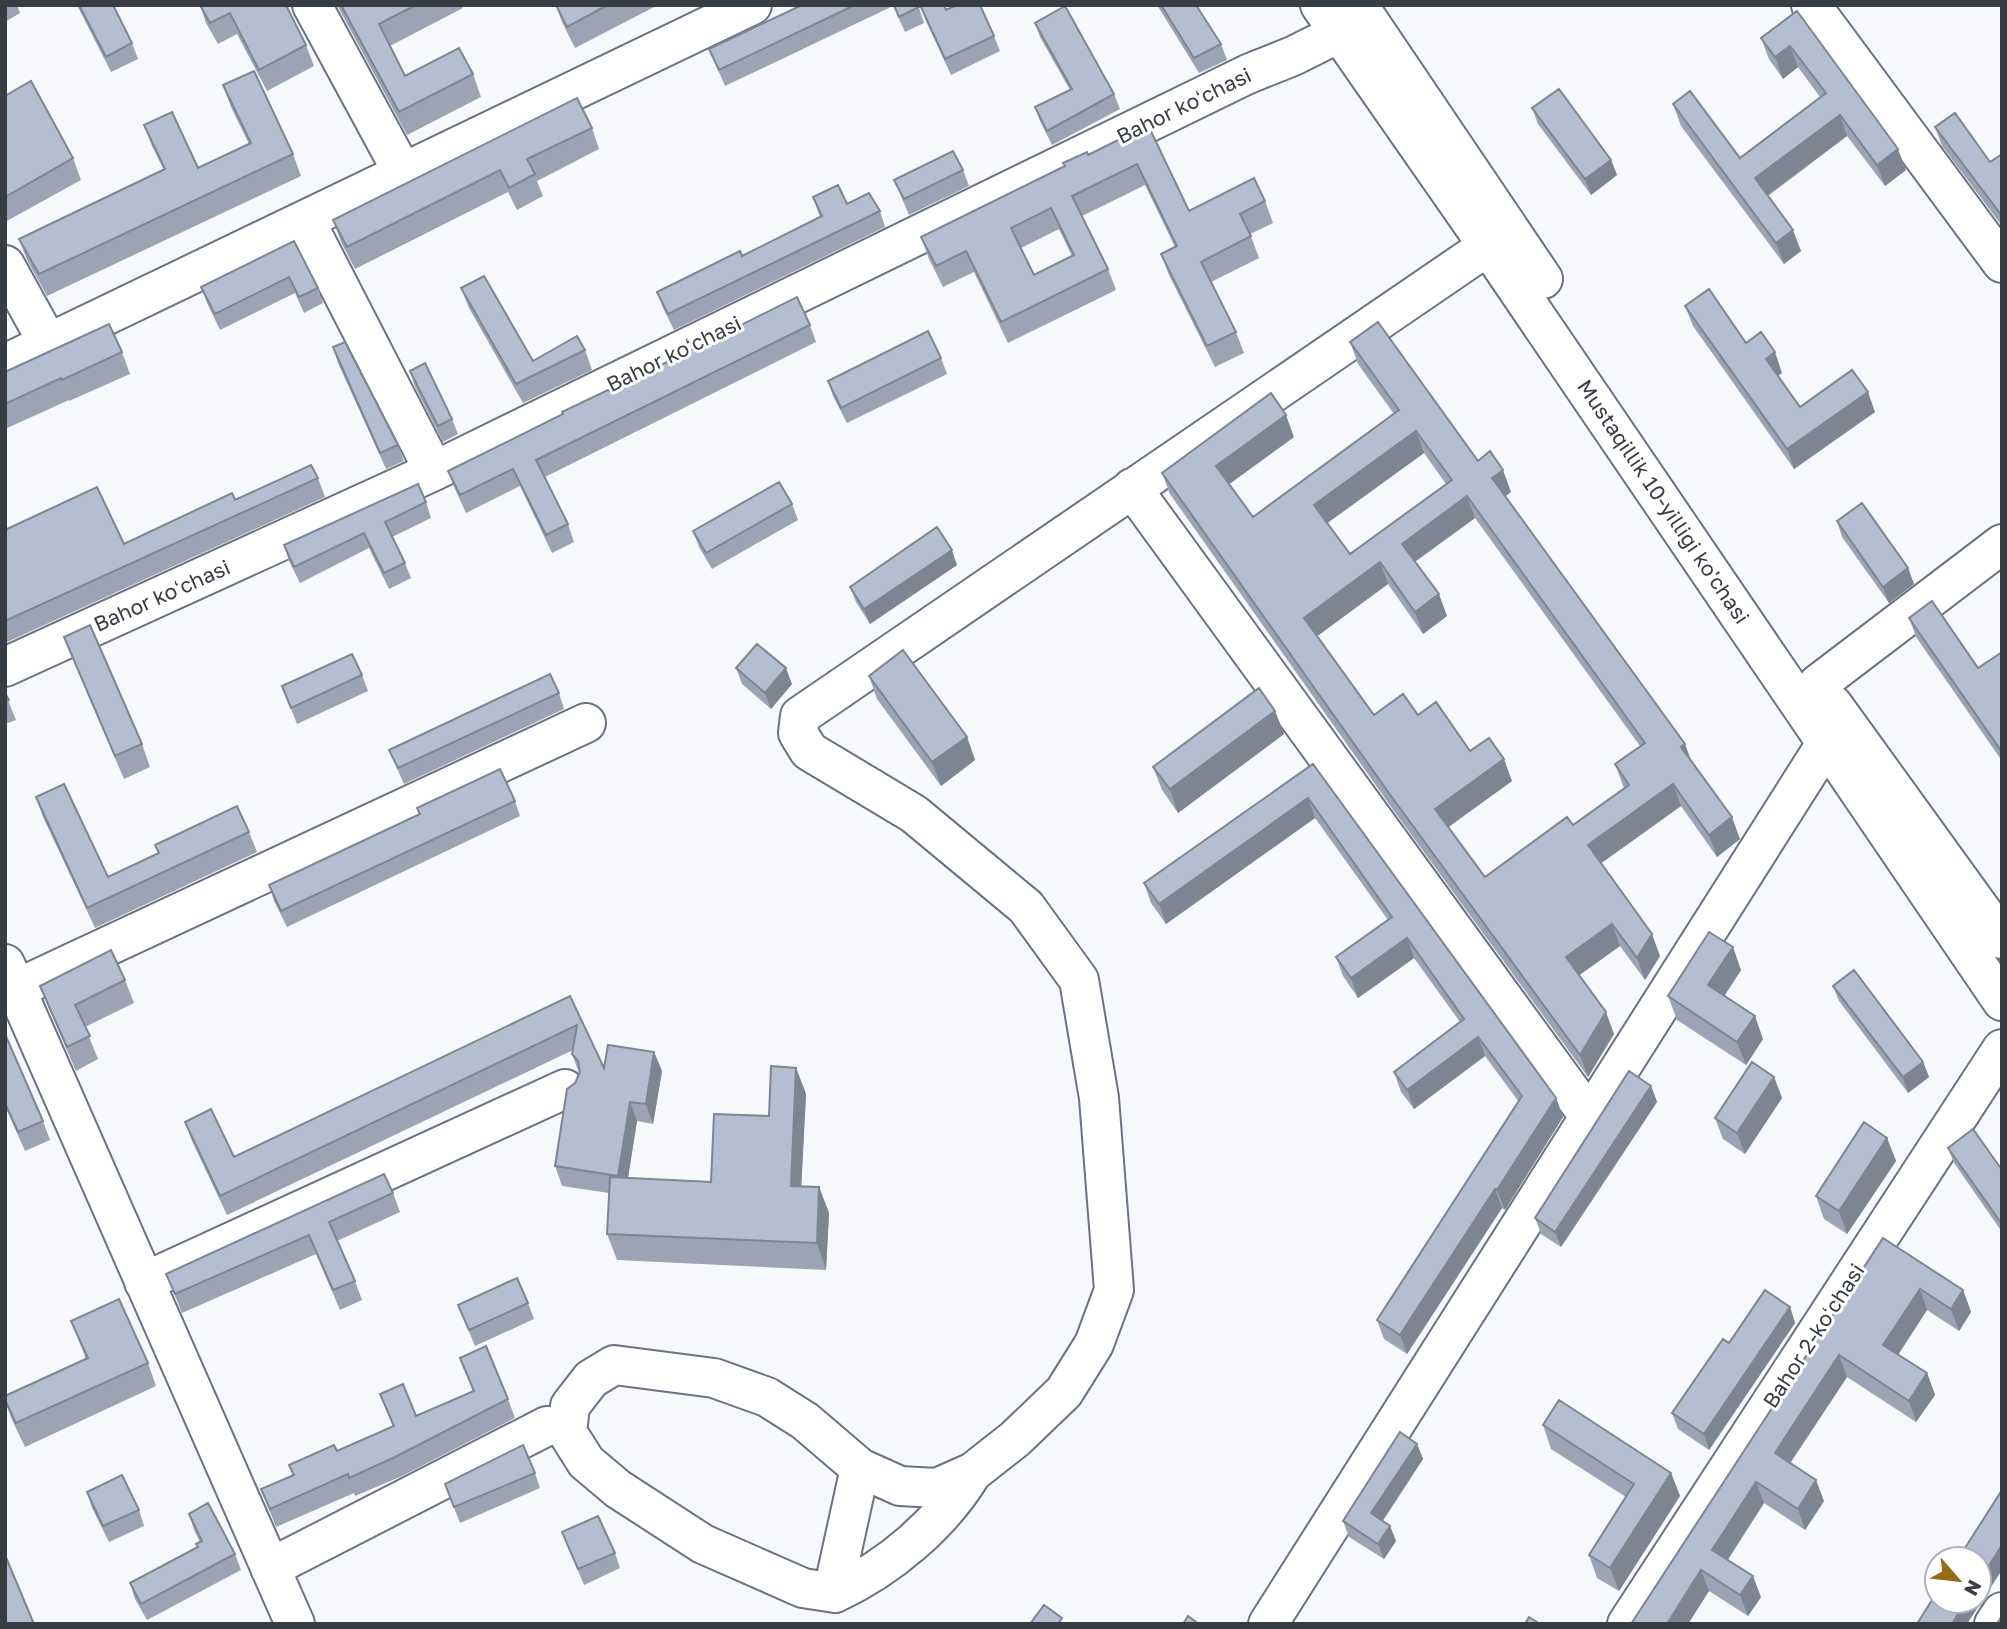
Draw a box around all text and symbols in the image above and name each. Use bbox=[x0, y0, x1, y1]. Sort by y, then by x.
street label: Bahor koʻchasi bbox=[1112, 61, 1255, 149]
street label: Bahor koʻchasi bbox=[602, 309, 745, 397]
street label: Mustaqillik 10-yilligi ko'chasi bbox=[1572, 374, 1755, 629]
street label: Bahor koʻchasi bbox=[89, 553, 234, 637]
street label: Bahor 2-koʻchasi bbox=[1757, 1258, 1869, 1412]
north arrow bbox=[1923, 1545, 1993, 1615]
text: N bbox=[1960, 1576, 1987, 1600]

